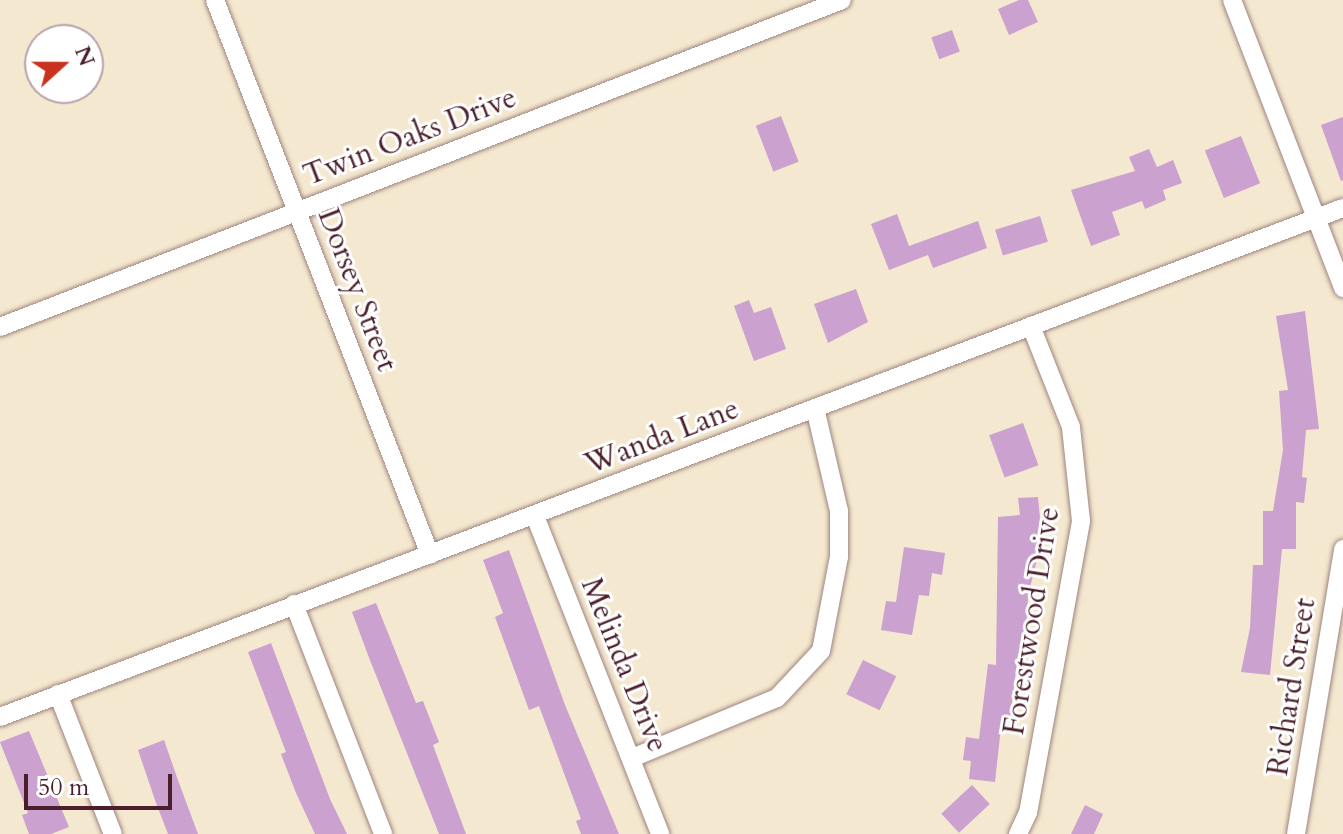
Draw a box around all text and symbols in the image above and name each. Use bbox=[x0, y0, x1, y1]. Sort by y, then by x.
north arrow bbox=[24, 24, 104, 104]
text: N bbox=[67, 42, 102, 70]
street label: Twin Oaks Drive bbox=[298, 80, 522, 194]
street label: Dorsey Street bbox=[310, 204, 404, 376]
street label: Wanda Lane bbox=[580, 391, 744, 483]
street label: Forestwood Drive bbox=[996, 504, 1068, 738]
street label: Melinda Drive bbox=[573, 573, 675, 757]
street label: Richard Street bbox=[1260, 596, 1324, 778]
scale bar bbox=[28, 758, 176, 808]
text: 50 m bbox=[38, 771, 89, 804]

